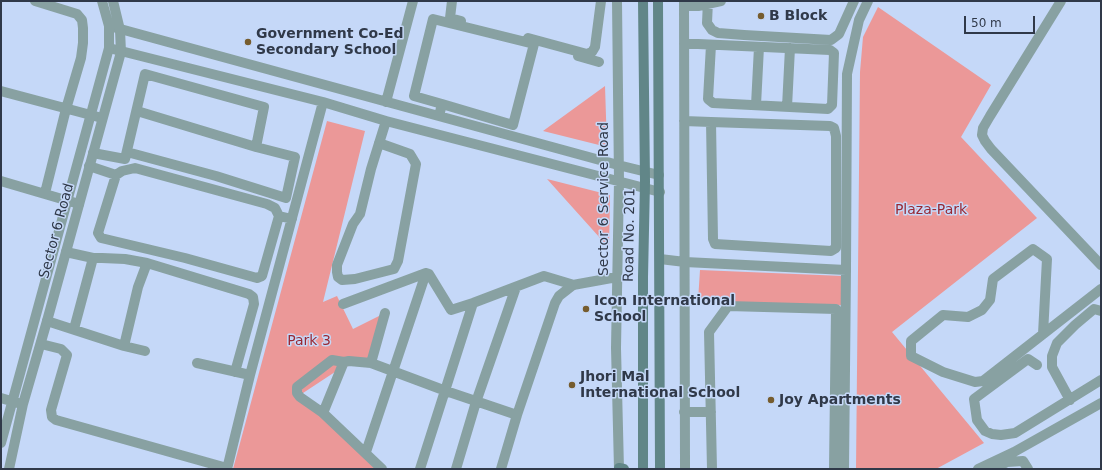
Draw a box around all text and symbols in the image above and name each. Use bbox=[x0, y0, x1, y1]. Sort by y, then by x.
place label: B Block bbox=[769, 8, 827, 24]
scale bar bbox=[966, 8, 1037, 34]
marker: B Block bbox=[756, 11, 766, 21]
text: 50 m bbox=[971, 16, 1002, 30]
place label: Government Co-Ed Secondary School bbox=[256, 26, 404, 58]
marker: Government Co-Ed Secondary School bbox=[243, 37, 253, 47]
street label: Sector 6 Service Road bbox=[596, 122, 612, 276]
street label: Sector 6 Road bbox=[36, 182, 78, 280]
street label: Road No. 201 bbox=[621, 188, 639, 282]
park label: Plaza-Park bbox=[895, 202, 967, 218]
place label: Icon International School bbox=[594, 293, 735, 326]
marker: Icon International School bbox=[581, 304, 591, 314]
park label: Park 3 bbox=[287, 333, 331, 349]
place label: Jhori Mal International School bbox=[580, 369, 740, 402]
marker: Jhori Mal International School bbox=[567, 380, 577, 390]
place label: Joy Apartments bbox=[779, 392, 901, 408]
marker: Joy Apartments bbox=[766, 395, 776, 405]

